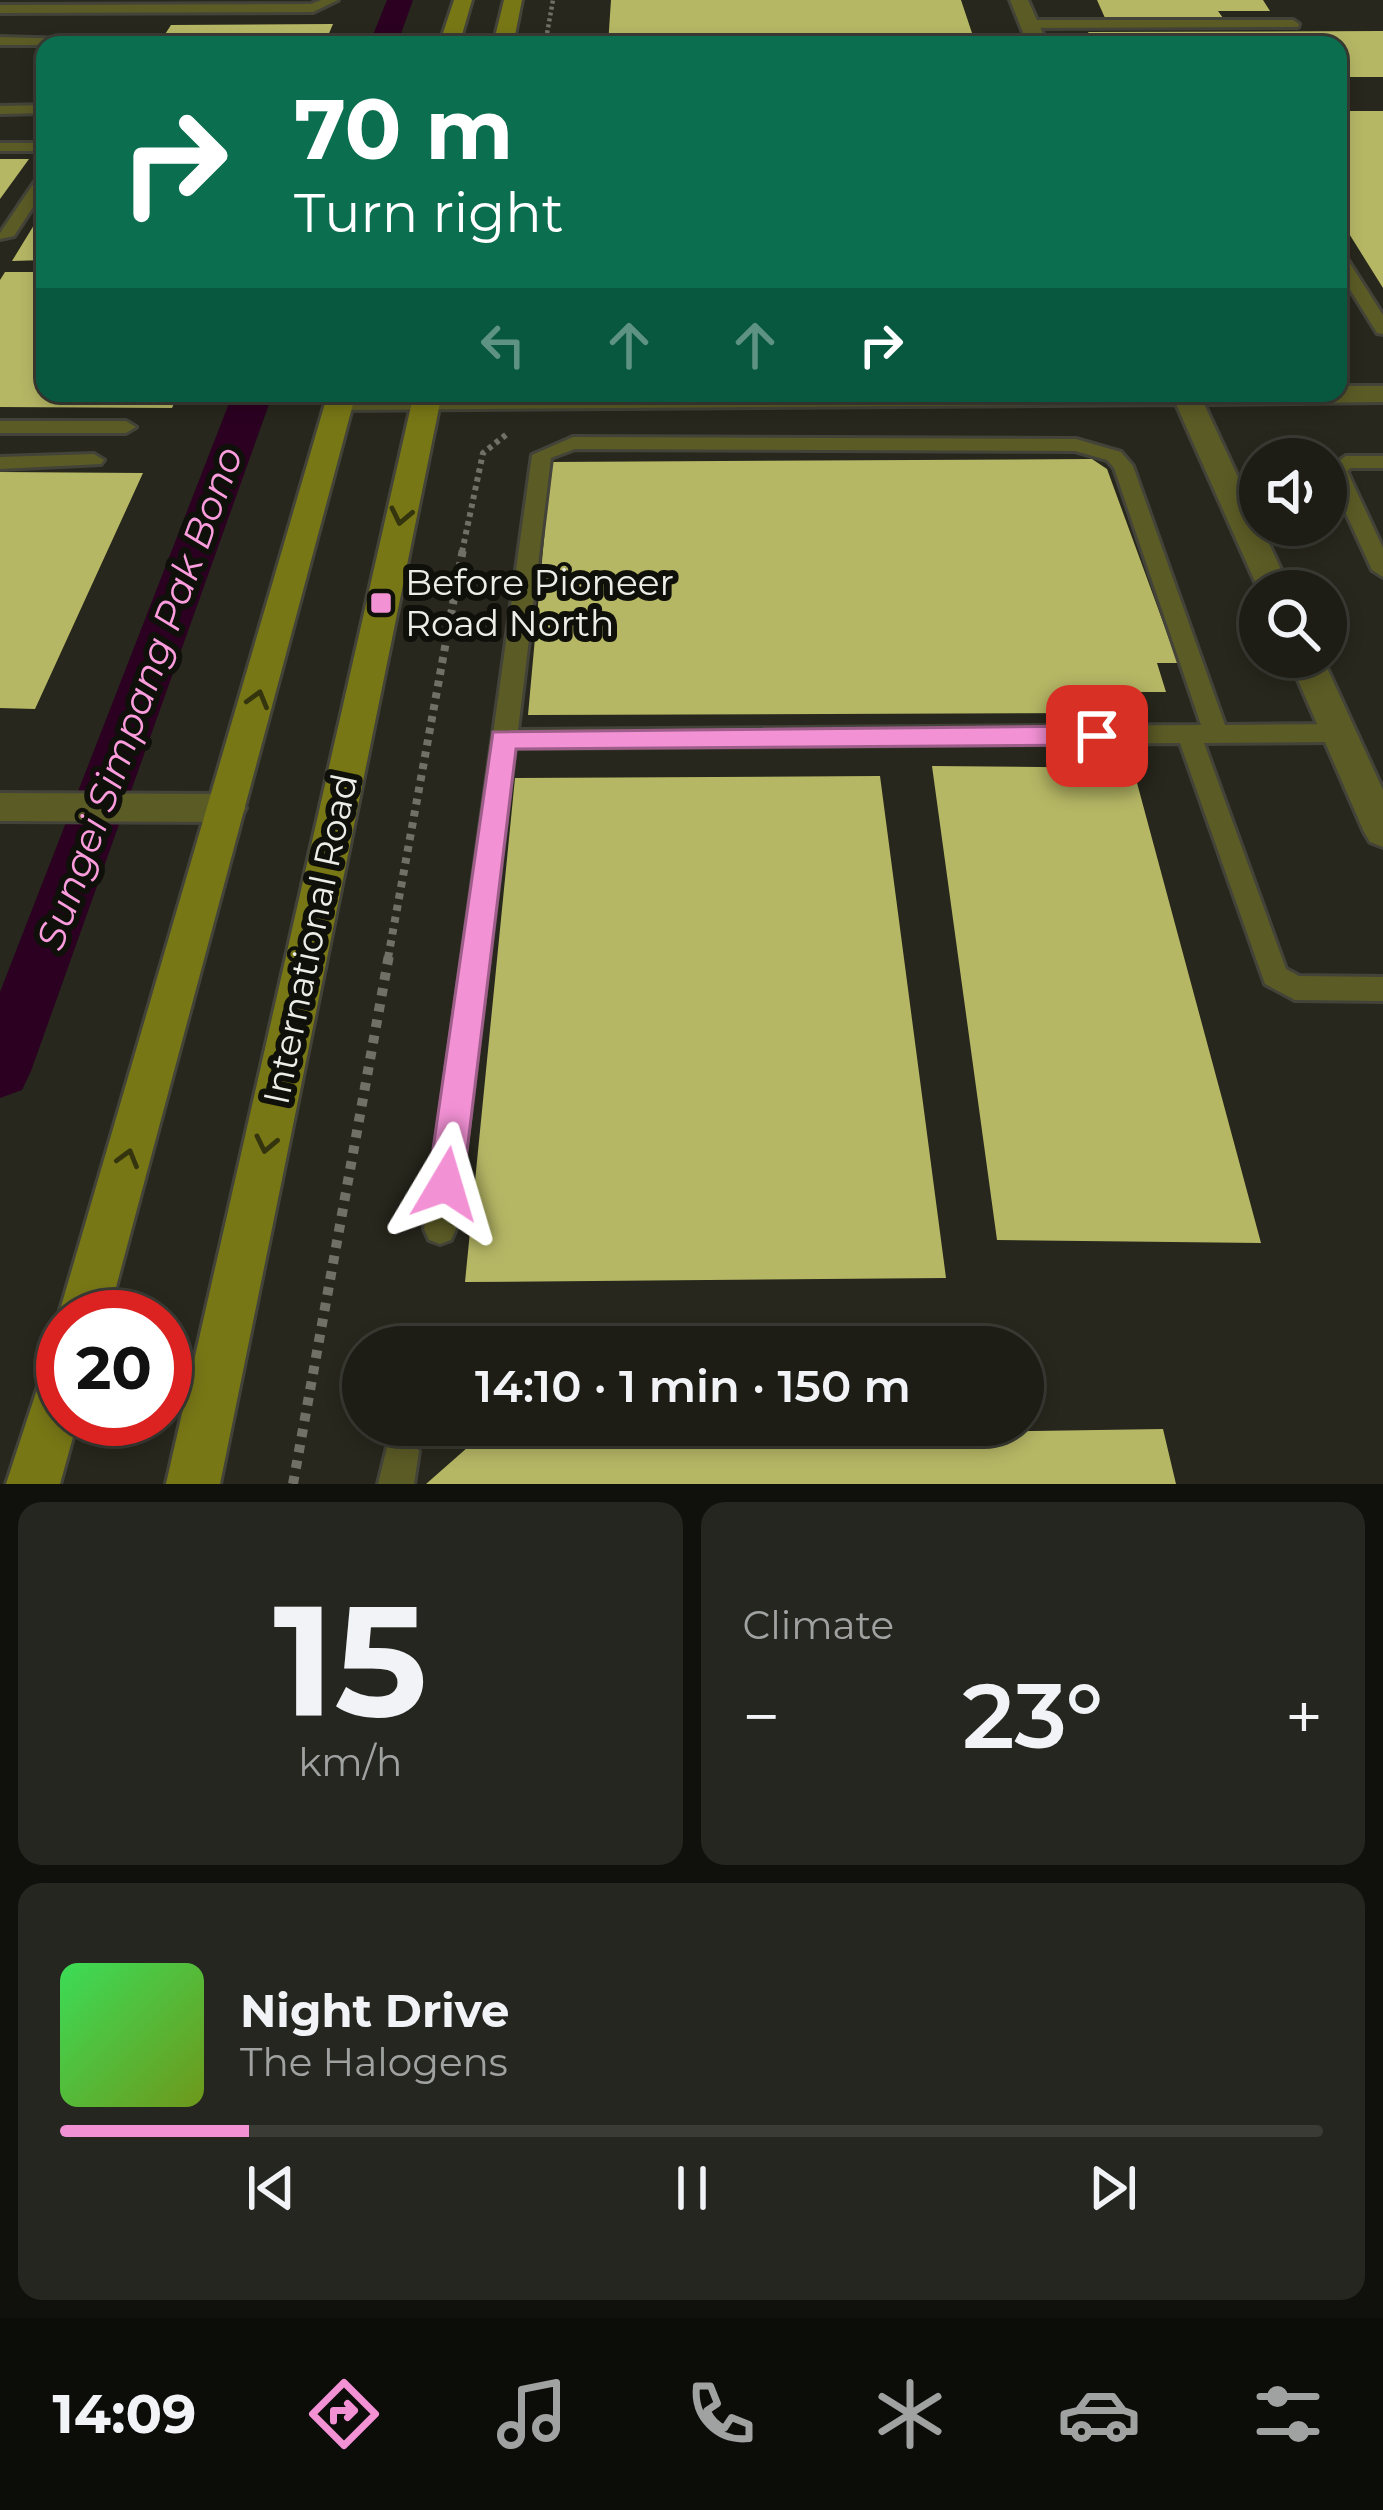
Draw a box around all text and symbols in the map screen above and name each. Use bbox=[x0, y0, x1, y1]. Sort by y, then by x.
text: 70 m bbox=[294, 78, 513, 180]
icon: right bbox=[96, 84, 252, 240]
text: Turn right bbox=[294, 180, 564, 246]
icon: left bbox=[470, 312, 536, 378]
icon: ahead bbox=[596, 312, 662, 378]
icon: ahead bbox=[722, 312, 788, 378]
icon: right bbox=[848, 312, 914, 378]
map controls bbox=[1239, 438, 1347, 678]
button: sound bbox=[1239, 438, 1347, 546]
water label: Sungei Simpang Pak Bono bbox=[26, 440, 252, 956]
one-way arrow bbox=[390, 506, 415, 526]
place label: Before Pioneer Road North bbox=[405, 560, 674, 645]
button: search bbox=[1239, 570, 1347, 678]
marker: Before Pioneer Road North bbox=[368, 590, 394, 616]
pin bbox=[1046, 685, 1148, 787]
one-way arrow bbox=[244, 689, 269, 709]
icon: arrive bbox=[1064, 703, 1130, 769]
street label: International Road bbox=[254, 770, 366, 1108]
position arrow bbox=[383, 1121, 509, 1247]
one-way arrow bbox=[254, 1133, 280, 1153]
one-way arrow bbox=[114, 1148, 139, 1169]
speed limit sign: 20 bbox=[36, 1290, 192, 1446]
text: 14:10 · 1 min · 150 m bbox=[475, 1358, 911, 1413]
text: 15 bbox=[273, 1565, 427, 1755]
text: Climate bbox=[743, 1601, 894, 1649]
text: 23° bbox=[962, 1661, 1103, 1771]
text: − bbox=[743, 1676, 780, 1757]
text: + bbox=[1285, 1676, 1323, 1757]
text: km/h bbox=[298, 1738, 402, 1786]
text: Night Drive bbox=[240, 1983, 509, 2038]
text: The Halogens bbox=[240, 2038, 508, 2086]
icon: previous bbox=[238, 2155, 304, 2221]
icon: pause bbox=[659, 2155, 725, 2221]
icon: next bbox=[1080, 2155, 1146, 2221]
icon: directions bbox=[302, 2372, 386, 2456]
icon: music bbox=[490, 2372, 574, 2456]
icon: phone bbox=[679, 2372, 763, 2456]
icon: climate bbox=[868, 2372, 952, 2456]
icon: car bbox=[1057, 2372, 1141, 2456]
icon: filters bbox=[1246, 2372, 1330, 2456]
text: 14:09 bbox=[52, 2381, 197, 2447]

